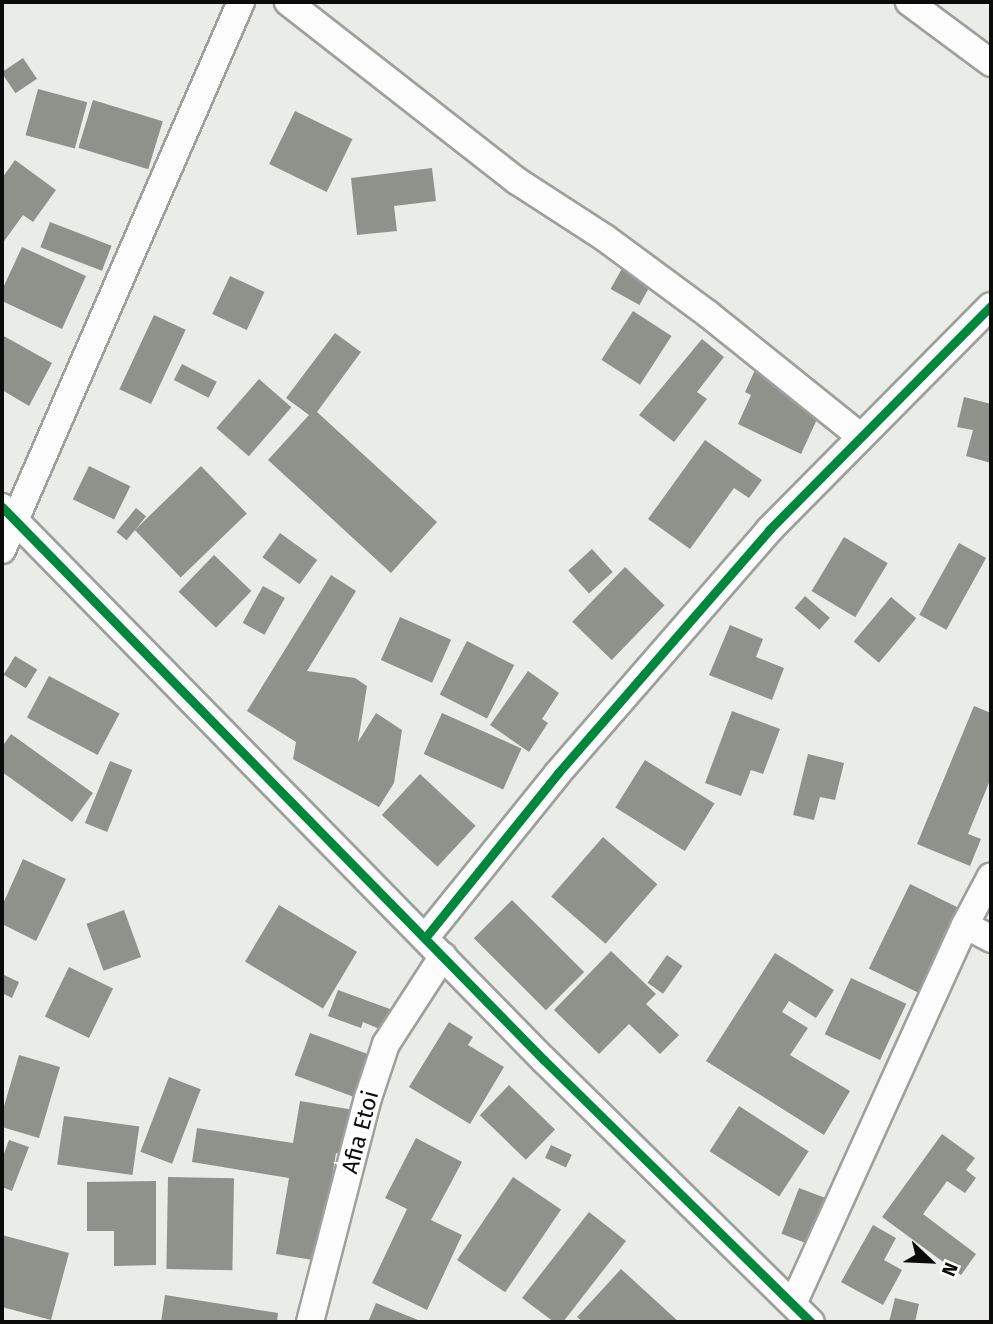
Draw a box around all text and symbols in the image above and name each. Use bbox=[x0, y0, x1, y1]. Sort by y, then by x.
street label: Afia Etoi bbox=[336, 1087, 384, 1177]
north arrow bbox=[895, 1226, 965, 1296]
text: N bbox=[937, 1259, 963, 1280]

